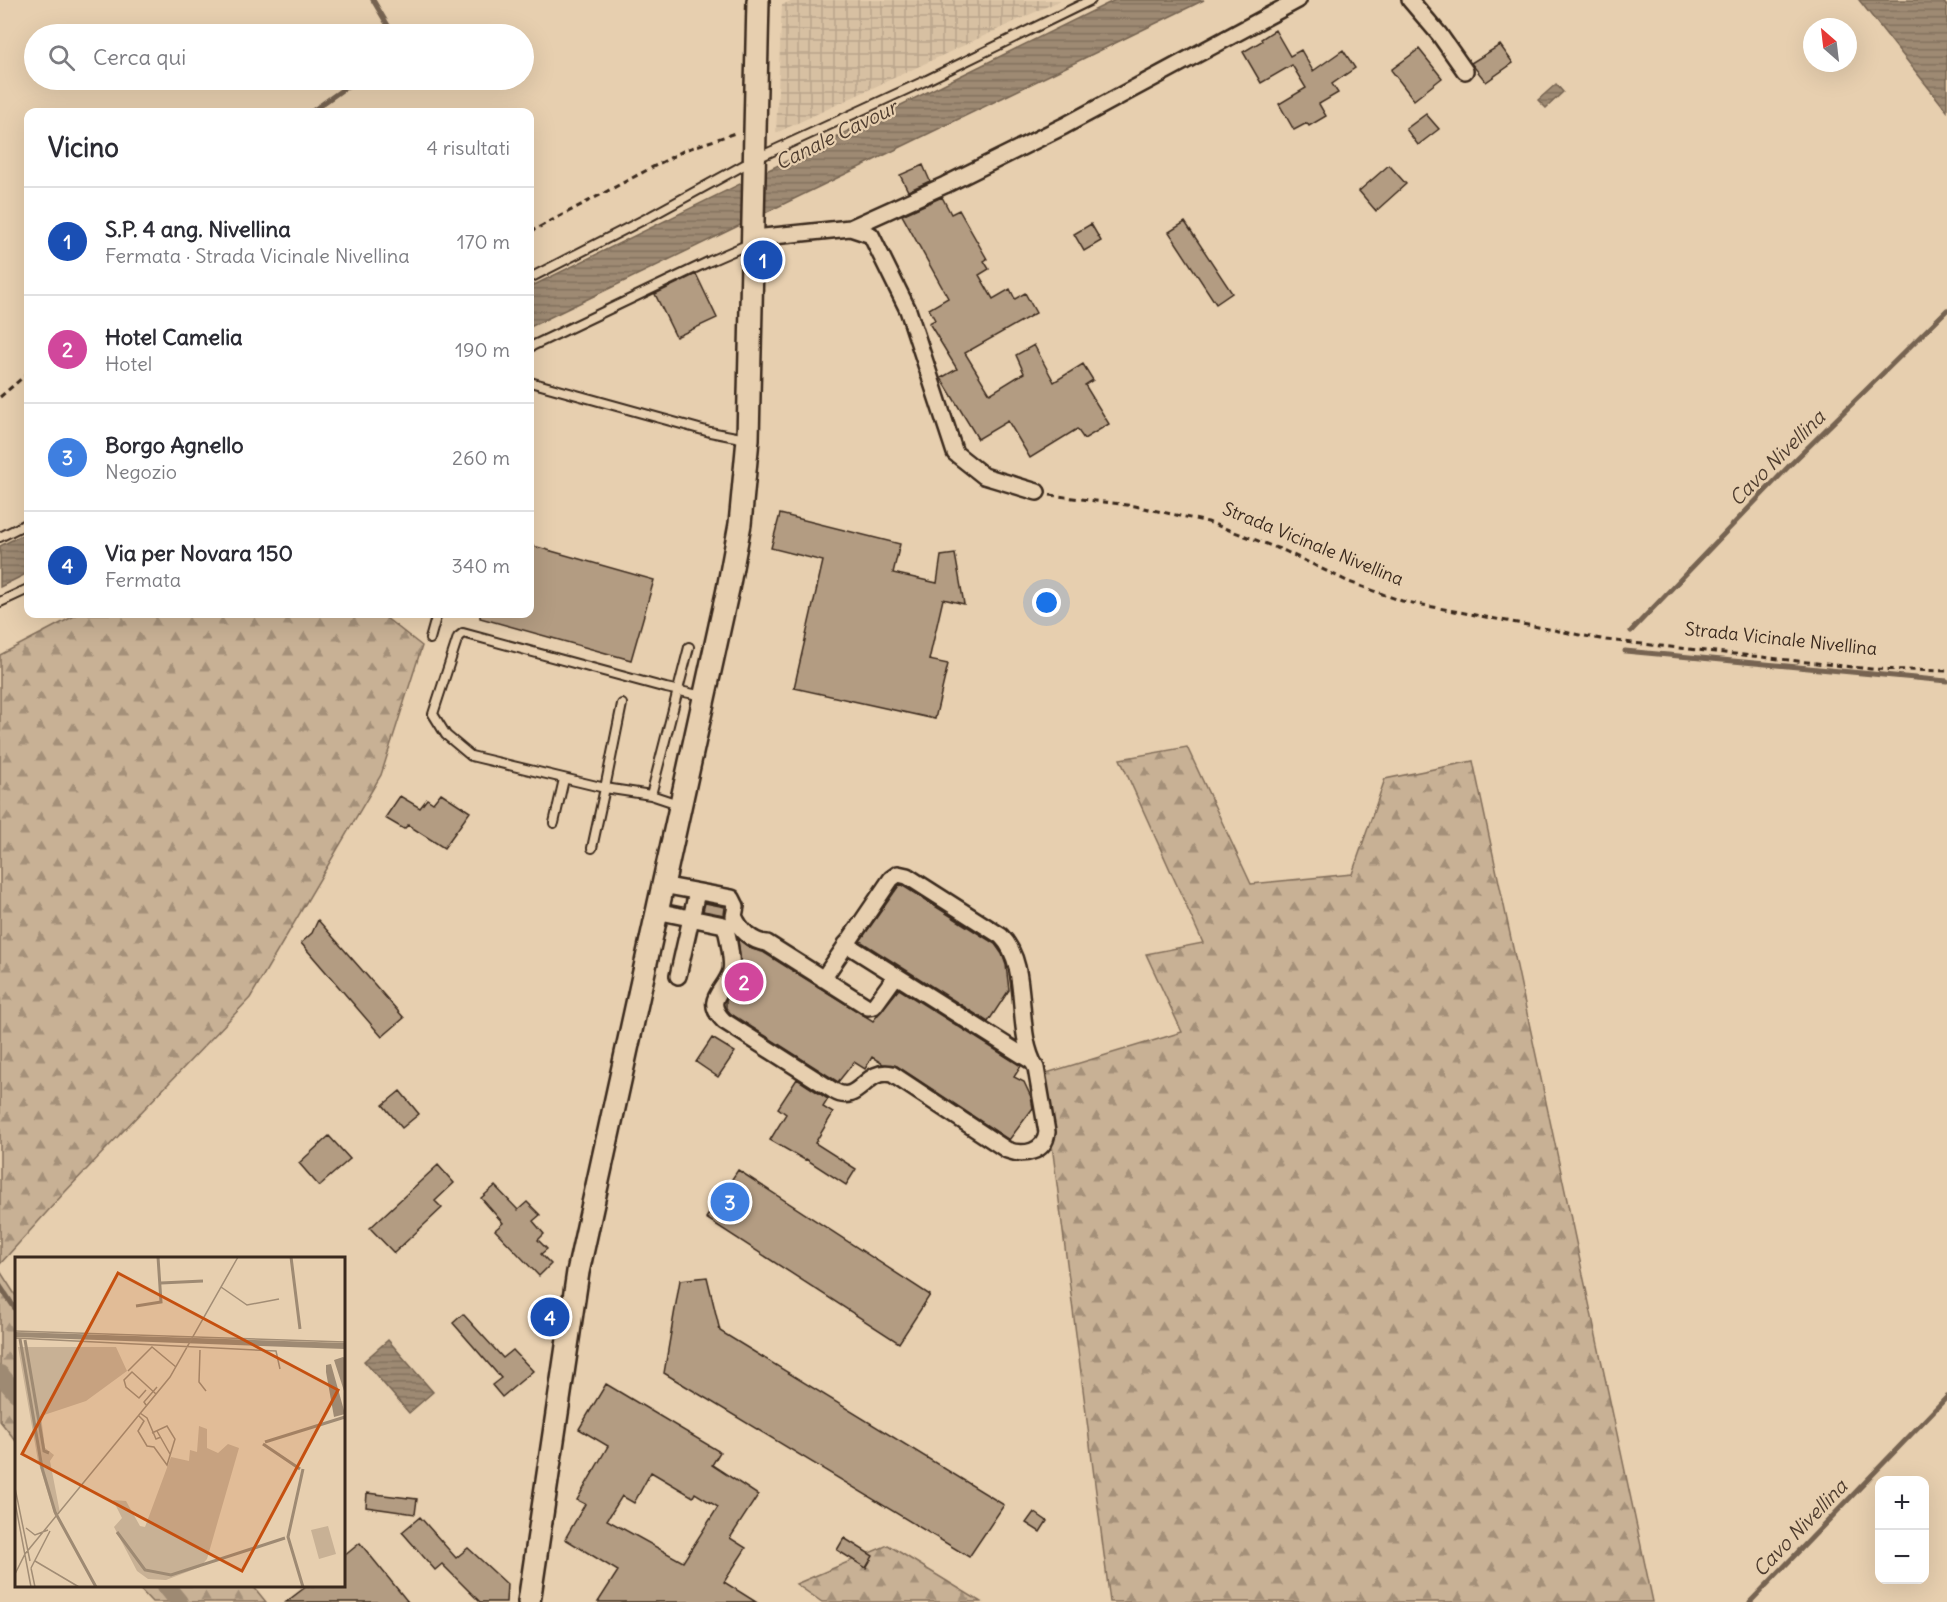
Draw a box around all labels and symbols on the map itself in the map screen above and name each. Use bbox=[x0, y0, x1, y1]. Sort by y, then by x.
north arrow bbox=[1803, 18, 1857, 72]
water label: Canale Cavour bbox=[771, 93, 903, 175]
pin: 1 bbox=[744, 238, 783, 282]
water label: Cavo Nivellina bbox=[1724, 403, 1831, 511]
street label: Strada Vicinale Nivellina bbox=[1219, 497, 1407, 590]
your location bbox=[1032, 588, 1061, 617]
street label: Strada Vicinale Nivellina bbox=[1684, 617, 1878, 660]
pin: 2 bbox=[724, 960, 764, 1004]
pin: 3 bbox=[710, 1180, 750, 1224]
inset map bbox=[15, 1257, 345, 1587]
pin: 4 bbox=[530, 1294, 570, 1340]
water label: Cavo Nivellina bbox=[1747, 1473, 1853, 1581]

